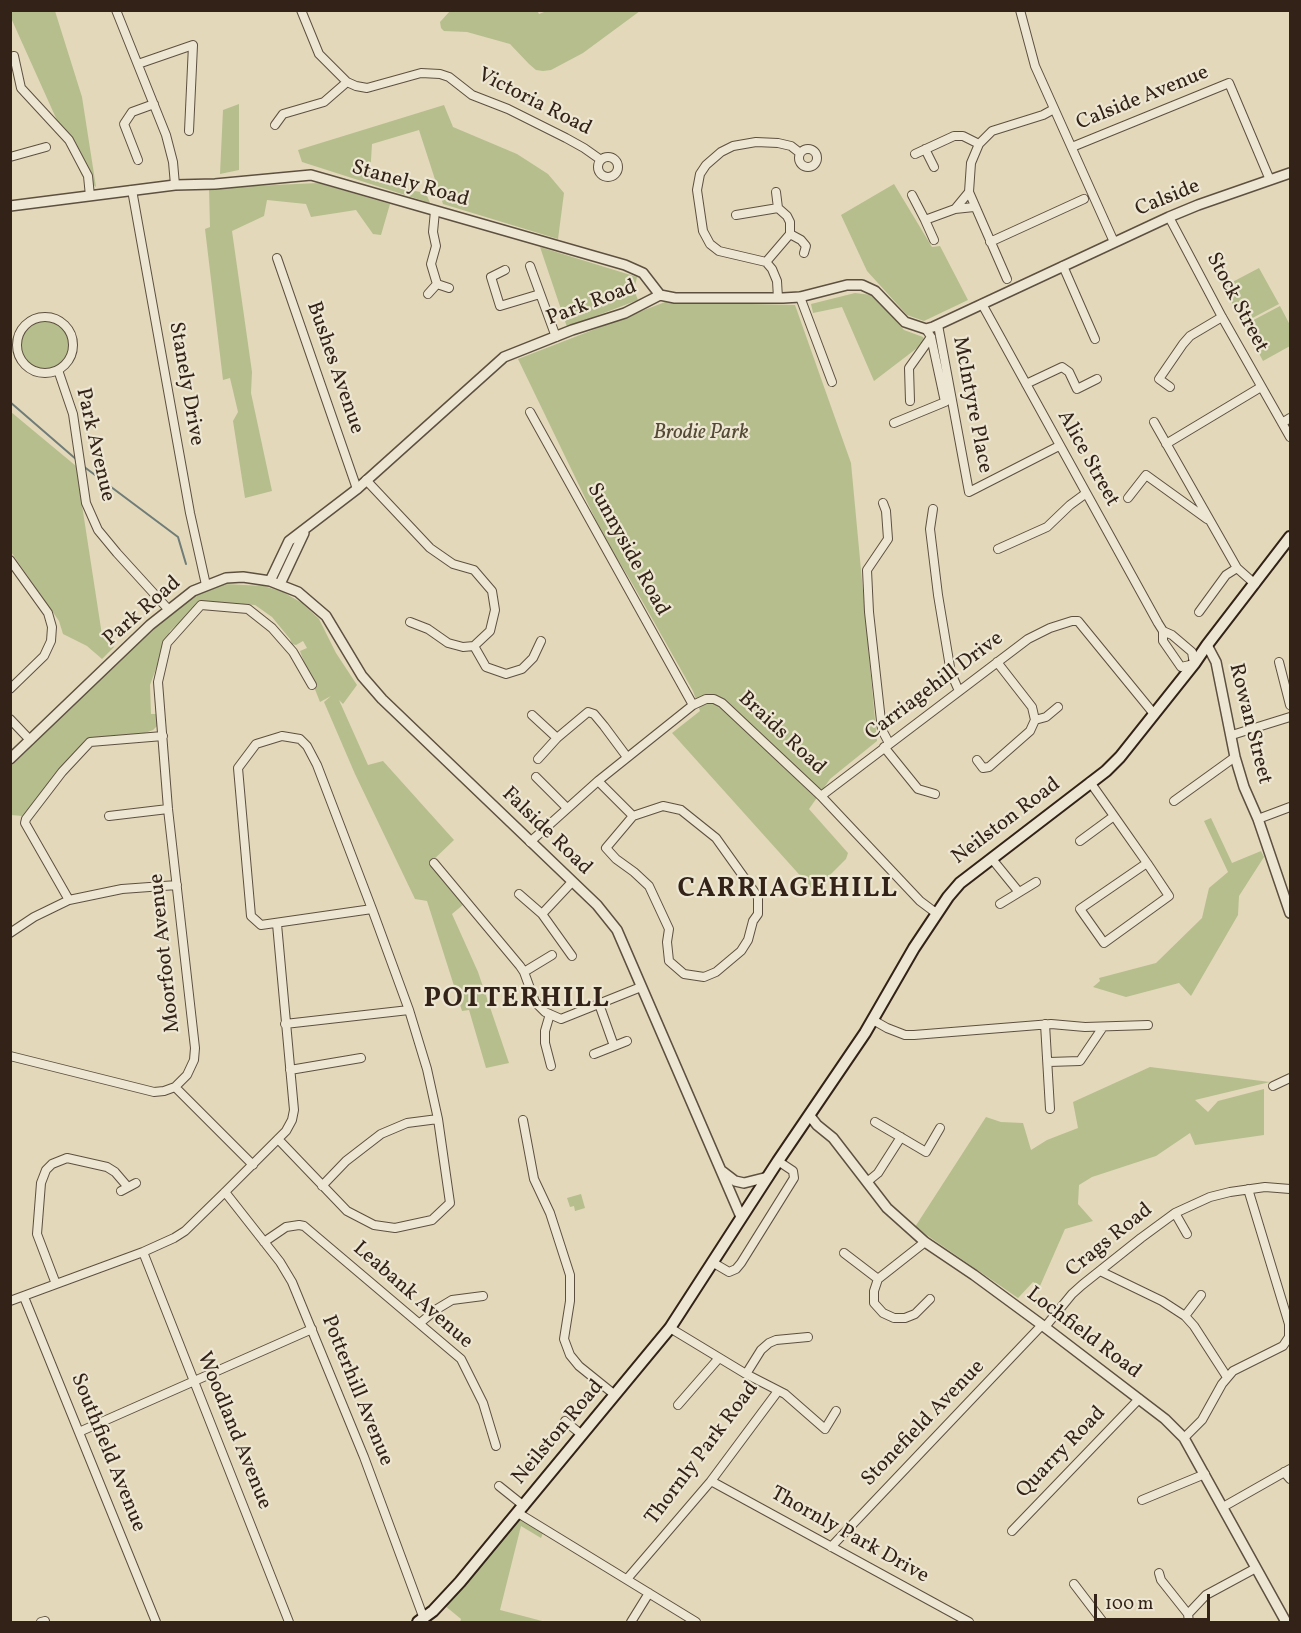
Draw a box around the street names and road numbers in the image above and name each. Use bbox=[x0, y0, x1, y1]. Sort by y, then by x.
street label: Calside Avenue bbox=[1073, 61, 1213, 137]
street label: Victoria Road bbox=[473, 63, 595, 143]
street label: Stanely Road bbox=[348, 156, 472, 214]
street label: Calside bbox=[1132, 175, 1204, 223]
street label: Stock Street bbox=[1199, 249, 1273, 357]
street label: Park Road bbox=[543, 275, 641, 333]
street label: Bushes Avenue bbox=[300, 299, 368, 437]
street label: Stanely Drive bbox=[162, 320, 208, 448]
street label: McIntyre Place bbox=[945, 335, 997, 475]
street label: Park Avenue bbox=[69, 386, 119, 504]
street label: Alice Street bbox=[1050, 407, 1124, 511]
street label: Sunnyside Road bbox=[580, 479, 674, 621]
street label: Park Road bbox=[99, 571, 187, 653]
street label: Carriagehill Drive bbox=[861, 627, 1009, 747]
street label: Rowan Street bbox=[1222, 661, 1276, 787]
street label: Braids Road bbox=[732, 687, 830, 781]
street label: Neilston Road bbox=[948, 773, 1066, 871]
street label: Falside Road bbox=[495, 783, 597, 881]
street label: Moorfoot Avenue bbox=[145, 872, 187, 1034]
street label: Crags Road bbox=[1062, 1198, 1158, 1284]
street label: Leabank Avenue bbox=[347, 1237, 477, 1355]
street label: Lochfield Road bbox=[1021, 1283, 1145, 1385]
street label: Potterhill Avenue bbox=[314, 1312, 398, 1470]
street label: Woodland Avenue bbox=[190, 1349, 276, 1513]
street label: Stonefield Avenue bbox=[857, 1355, 991, 1493]
street label: Southfield Avenue bbox=[64, 1370, 150, 1536]
street label: Neilston Road bbox=[508, 1375, 610, 1491]
street label: Thornly Park Road bbox=[641, 1377, 765, 1531]
street label: Quarry Road bbox=[1012, 1402, 1112, 1504]
street label: Thornly Park Drive bbox=[765, 1482, 933, 1590]

